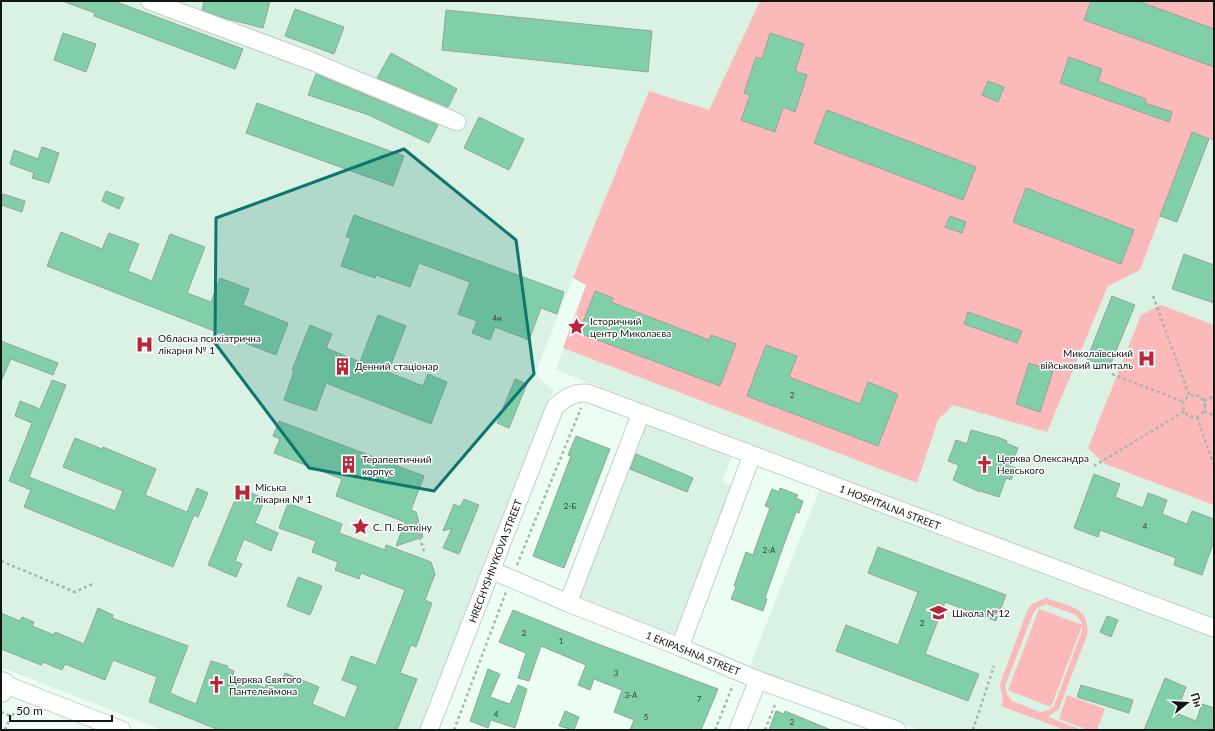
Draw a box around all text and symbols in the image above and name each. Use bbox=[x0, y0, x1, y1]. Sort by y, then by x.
house number: 4и bbox=[492, 313, 502, 323]
place label: Історичний центр Миколаєва bbox=[590, 315, 671, 339]
place icon: Історичний центр Миколаєва bbox=[567, 317, 587, 337]
place label: Обласна психіатрична лікарня № 1 bbox=[158, 332, 261, 356]
hospital icon: Обласна психіатрична лікарня № 1 bbox=[135, 334, 155, 354]
place label: Миколаївський військовий шпиталь bbox=[1040, 347, 1133, 371]
hospital icon: Миколаївський військовий шпиталь bbox=[1136, 349, 1156, 369]
building icon: Денний стаціонар bbox=[332, 356, 352, 376]
place label: Денний стаціонар bbox=[355, 360, 439, 372]
house number: 2 bbox=[790, 390, 795, 400]
place label: Церква Олександра Невського bbox=[997, 452, 1089, 476]
place label: Терапевтичний корпус bbox=[362, 453, 432, 477]
church icon: Церква Олександра Невського bbox=[974, 454, 994, 474]
building icon: Терапевтичний корпус bbox=[339, 455, 359, 475]
place label: Міська лікарня № 1 bbox=[255, 481, 312, 505]
street label: 1 HOSPITALNA STREET bbox=[838, 482, 942, 532]
hospital icon: Міська лікарня № 1 bbox=[232, 483, 252, 503]
street label: HRECHYSHNYKOVA STREET bbox=[466, 498, 524, 624]
house number: 2-Б bbox=[564, 501, 576, 511]
place icon: С. П. Боткіну bbox=[350, 517, 370, 537]
place label: С. П. Боткіну bbox=[373, 521, 433, 533]
house number: 4 bbox=[1143, 521, 1148, 531]
house number: 2-А bbox=[762, 545, 776, 555]
school or university icon: Школа №12 bbox=[929, 603, 949, 623]
place label: Школа №12 bbox=[952, 607, 1010, 619]
house number: 2 bbox=[920, 618, 925, 628]
house number: 2 bbox=[522, 628, 527, 638]
street label: 1 EKIPASHNA STREET bbox=[644, 629, 742, 677]
house number: 1 bbox=[559, 636, 564, 646]
house number: 3 bbox=[614, 668, 619, 678]
place label: Церква Святого Пантелеймона bbox=[229, 673, 302, 697]
church icon: Церква Святого Пантелеймона bbox=[206, 675, 226, 695]
north arrow bbox=[1167, 683, 1207, 723]
house number: 3-А bbox=[624, 690, 638, 700]
text: Пн bbox=[1189, 691, 1205, 709]
house number: 7 bbox=[697, 694, 702, 704]
scale bar bbox=[10, 697, 112, 723]
text: 50 m bbox=[16, 703, 43, 718]
house number: 4 bbox=[494, 709, 499, 719]
house number: 5 bbox=[644, 712, 649, 722]
house number: 2 bbox=[790, 717, 795, 727]

